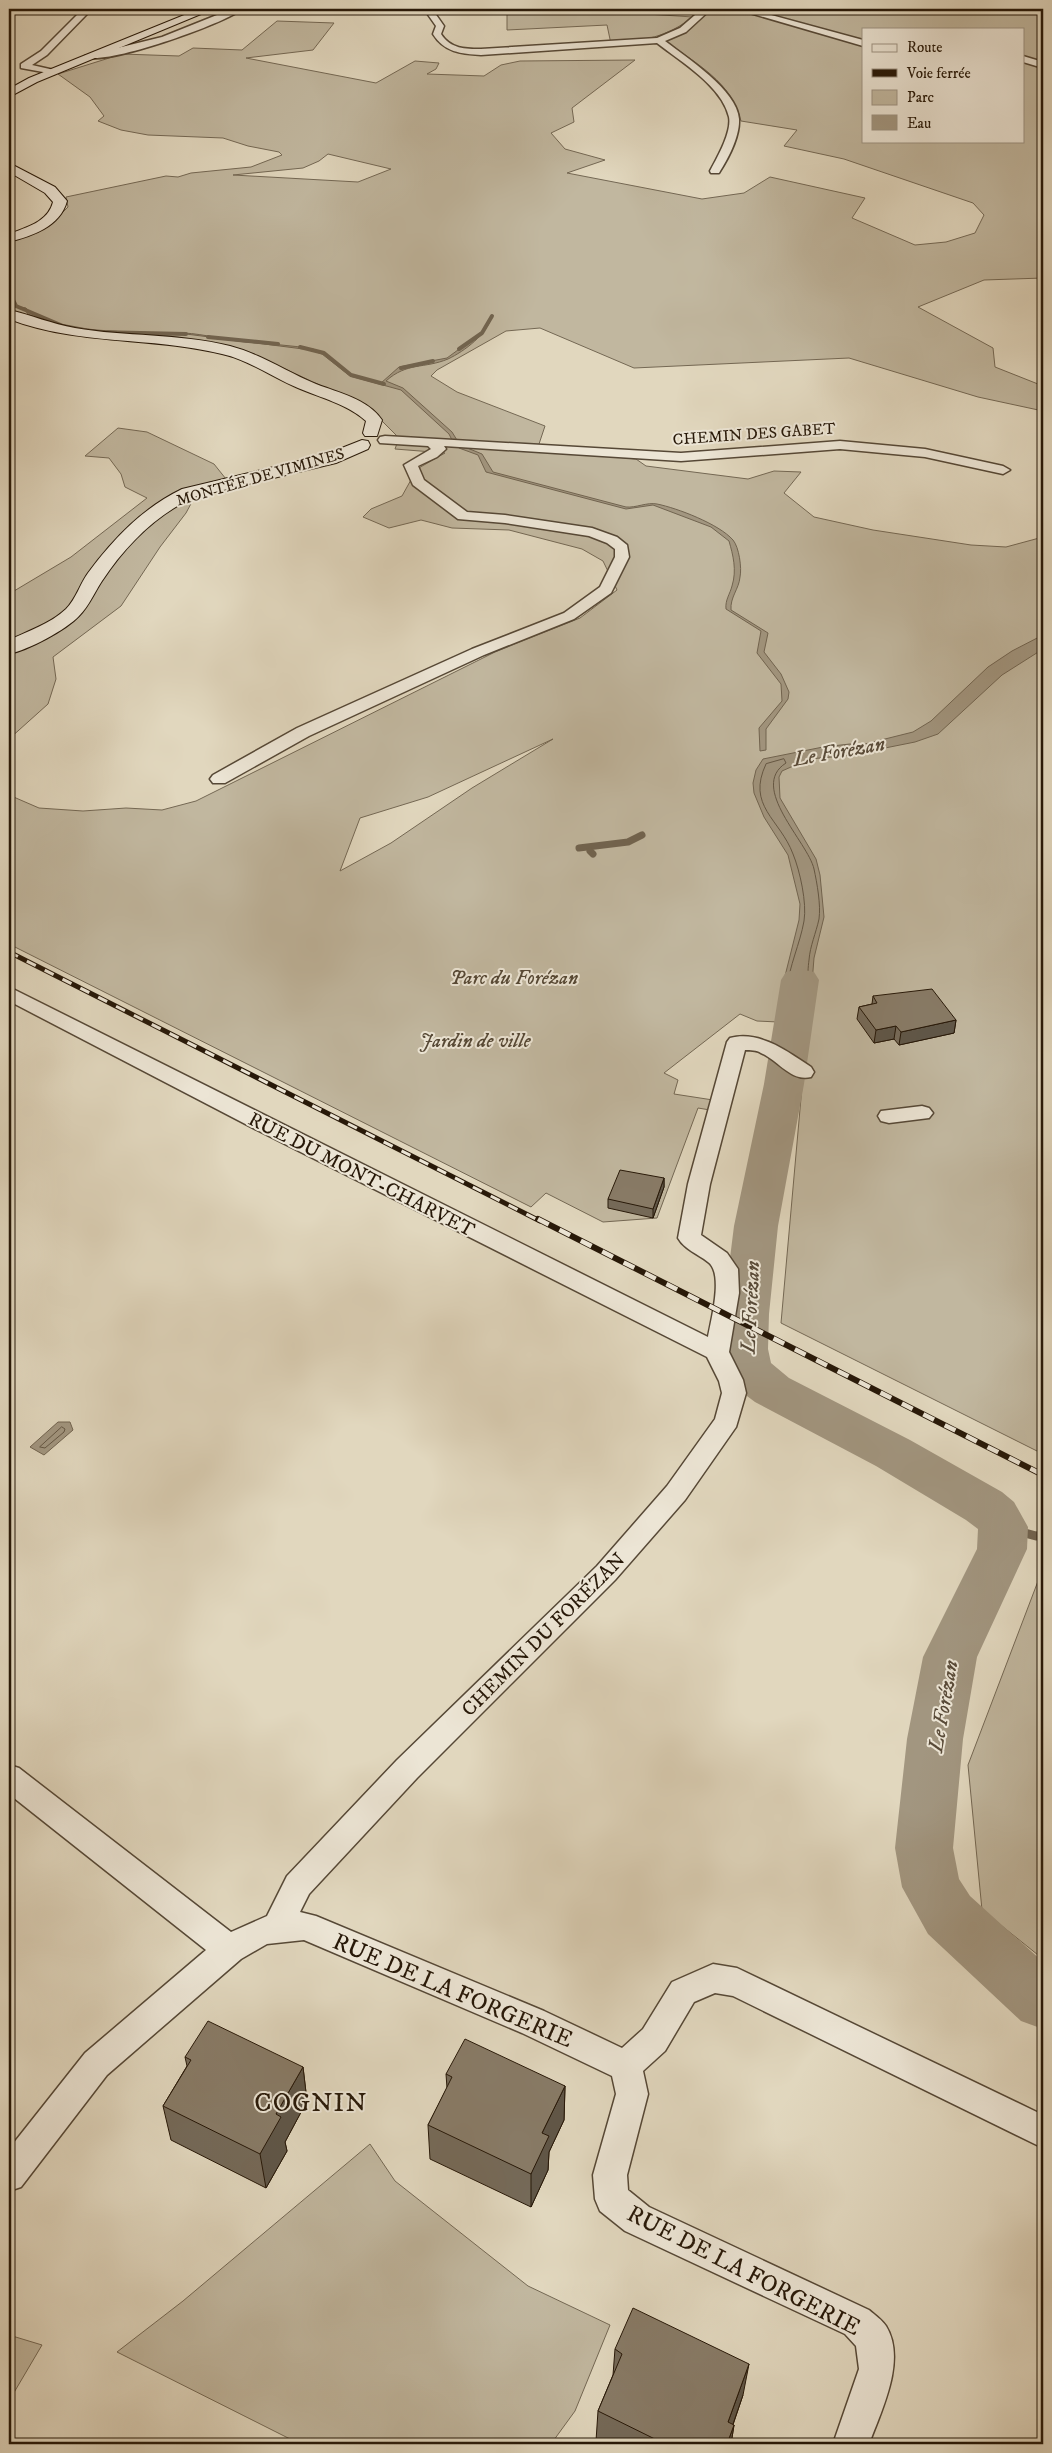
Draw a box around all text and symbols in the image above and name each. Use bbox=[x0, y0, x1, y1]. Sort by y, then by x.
legend bbox=[862, 28, 1024, 142]
text: Route bbox=[907, 38, 942, 57]
text: Voie ferrée bbox=[906, 64, 971, 83]
text: Parc bbox=[907, 88, 935, 107]
text: Eau bbox=[907, 114, 931, 133]
street label: CHEMIN DES GABET bbox=[672, 418, 836, 450]
street label: MONTÉE DE VIMINES bbox=[174, 443, 347, 511]
water label: Le Forézan bbox=[790, 731, 888, 773]
park label: Parc du Forézan bbox=[450, 966, 578, 991]
park label: Jardin de ville bbox=[419, 1029, 532, 1054]
street label: RUE DU MONT-CHARVET bbox=[244, 1107, 479, 1243]
water label: Le Forézan bbox=[736, 1260, 766, 1355]
street label: CHEMIN DU FORÉZAN bbox=[457, 1548, 631, 1722]
water label: Le Forézan bbox=[923, 1658, 965, 1755]
street label: RUE DE LA FORGERIE bbox=[328, 1927, 577, 2055]
district label: COGNIN bbox=[254, 2087, 368, 2120]
street label: RUE DE LA FORGERIE bbox=[622, 2199, 865, 2343]

